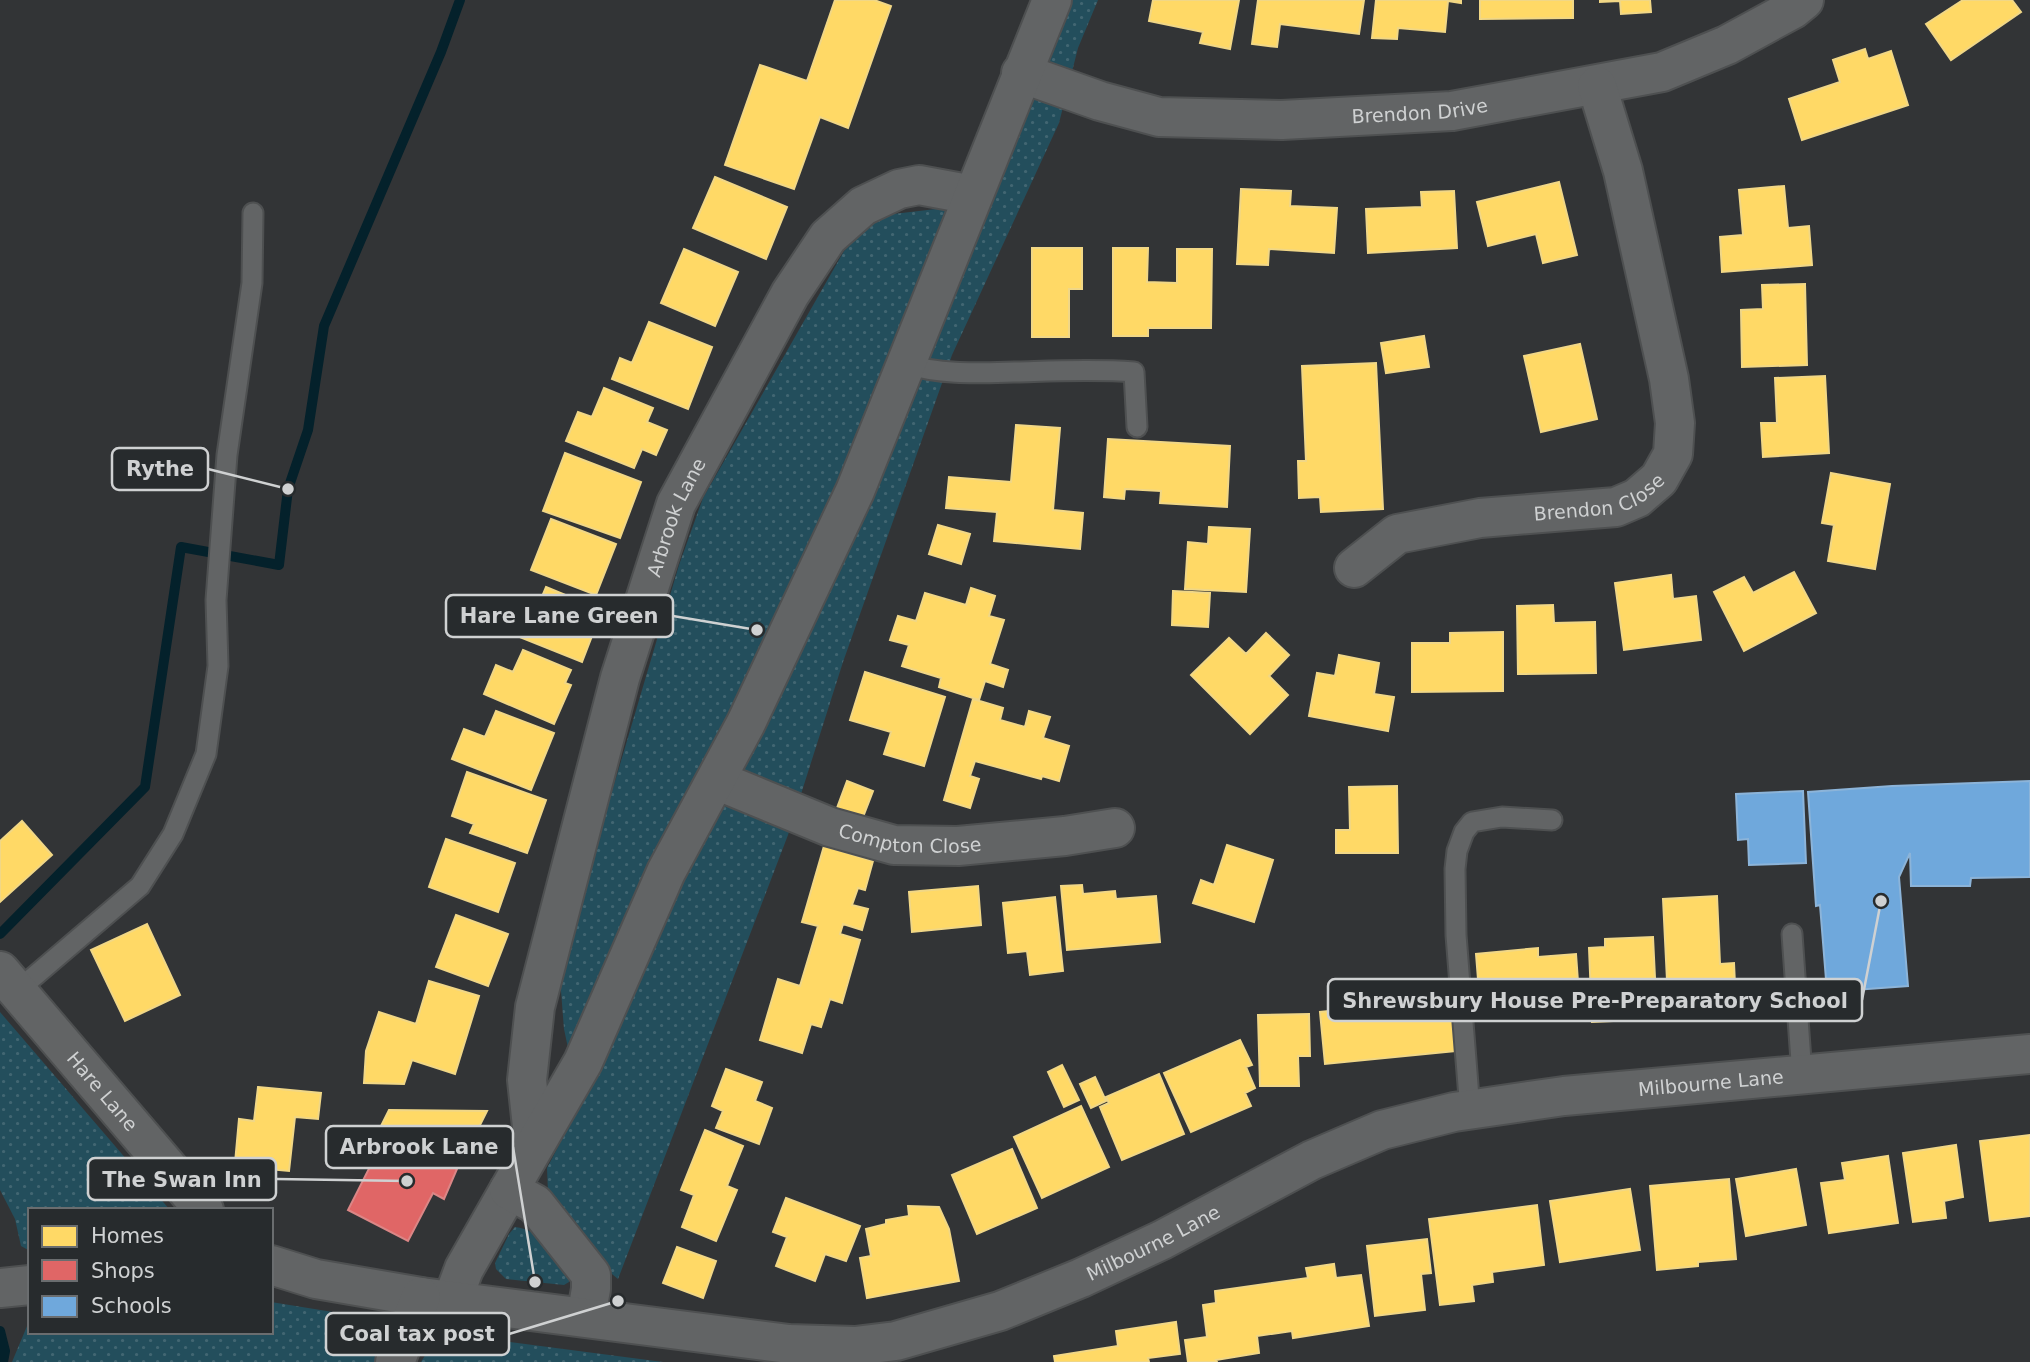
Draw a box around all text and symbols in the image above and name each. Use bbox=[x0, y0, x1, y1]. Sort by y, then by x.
street label: Brendon Drive bbox=[1351, 94, 1490, 127]
callout: Rythe bbox=[112, 448, 208, 490]
street label: Arbrook Lane bbox=[642, 454, 710, 579]
text: Rythe bbox=[126, 457, 194, 481]
street label: Brendon Close bbox=[1533, 469, 1669, 525]
callout: Hare Lane Green bbox=[446, 595, 673, 637]
text: Hare Lane Green bbox=[460, 604, 658, 628]
street label: Compton Close bbox=[836, 819, 982, 857]
callout: Shrewsbury House Pre-Preparatory School bbox=[1328, 979, 1862, 1021]
text: Shrewsbury House Pre-Preparatory School bbox=[1342, 989, 1848, 1013]
street label: Hare Lane bbox=[63, 1047, 142, 1135]
street label: Milbourne Lane bbox=[1637, 1065, 1784, 1100]
callout: Arbrook Lane bbox=[326, 1126, 513, 1168]
text: Arbrook Lane bbox=[340, 1135, 498, 1159]
callout: The Swan Inn bbox=[88, 1158, 276, 1200]
text: The Swan Inn bbox=[102, 1168, 262, 1192]
street label: Milbourne Lane bbox=[1083, 1200, 1224, 1285]
legend bbox=[28, 1208, 273, 1334]
text: Homes bbox=[91, 1224, 164, 1248]
text: Shops bbox=[91, 1259, 155, 1283]
text: Schools bbox=[91, 1294, 172, 1318]
callout: Coal tax post bbox=[326, 1313, 509, 1355]
text: Coal tax post bbox=[339, 1322, 495, 1346]

